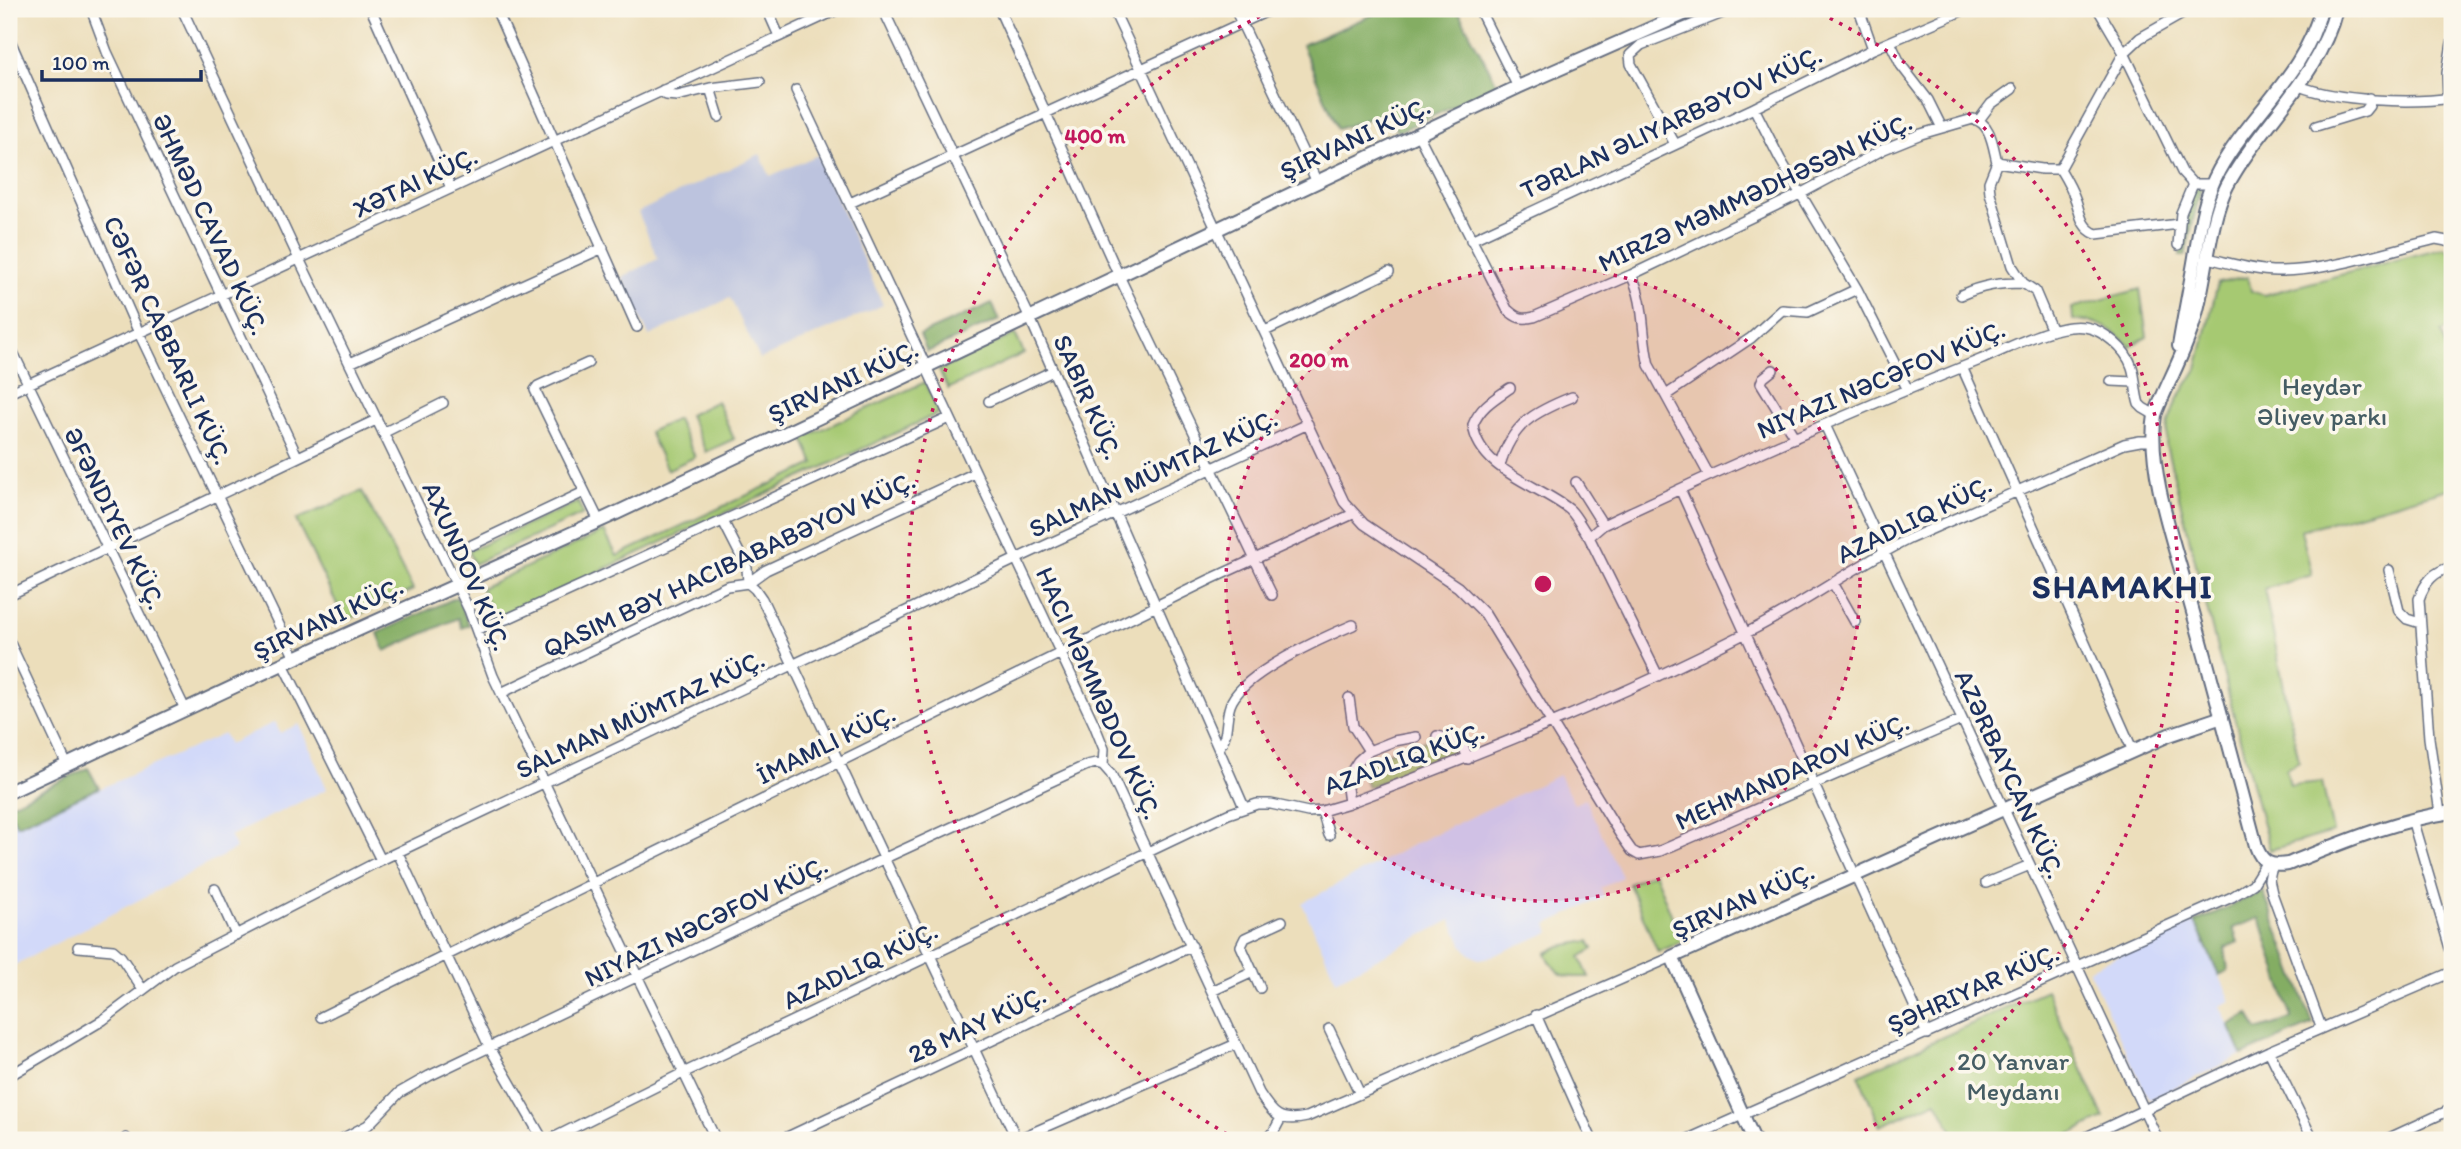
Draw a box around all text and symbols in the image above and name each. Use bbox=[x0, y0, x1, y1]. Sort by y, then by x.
scale bar bbox=[42, 38, 201, 82]
street label: TƏRLAN ƏLIYARBƏYOV KÜÇ. bbox=[1515, 38, 1827, 206]
text: 100 m bbox=[52, 50, 110, 75]
street label: ŞIRVANI KÜÇ. bbox=[1275, 89, 1435, 187]
street label: MIRZƏ MƏMMƏDHƏSƏN KÜÇ. bbox=[1593, 105, 1917, 279]
street label: ƏHMƏD CAVAD KÜÇ. bbox=[146, 108, 276, 340]
text: 400 m bbox=[1065, 123, 1126, 148]
street label: XƏTAI KÜÇ. bbox=[347, 139, 483, 225]
street label: CƏFƏR CABBARLI KÜÇ. bbox=[96, 211, 240, 469]
street label: NIYAZI NƏCƏFOV KÜÇ. bbox=[1752, 312, 2010, 446]
street label: SABIR KÜÇ. bbox=[1046, 330, 1130, 464]
street label: ŞIRVANI KÜÇ. bbox=[763, 332, 923, 430]
text: 200 m bbox=[1289, 347, 1349, 372]
park label: Heydər Əliyev parkı bbox=[2257, 370, 2387, 432]
street label: SALMAN MÜMTAZ KÜÇ. bbox=[1024, 401, 1282, 545]
street label: ƏFƏNDIYEV KÜÇ. bbox=[57, 422, 173, 614]
street label: QASIM BƏY HACIBABABƏYOV KÜÇ. bbox=[538, 463, 920, 665]
street label: AZADLIQ KÜÇ. bbox=[1831, 468, 1997, 570]
street label: AXUNDOV KÜÇ. bbox=[415, 477, 519, 655]
street label: HACI MƏMMƏDOV KÜÇ. bbox=[1029, 562, 1169, 824]
district label: SHAMAKHI bbox=[2032, 567, 2214, 606]
street label: ŞIRVANI KÜÇ. bbox=[248, 569, 408, 667]
centre of rings bbox=[1531, 572, 1555, 596]
street label: SALMAN MÜMTAZ KÜÇ. bbox=[511, 642, 769, 786]
street label: AZƏRBAYCAN KÜÇ. bbox=[1948, 665, 2072, 883]
street label: İMAMLI KÜÇ. bbox=[751, 697, 901, 791]
street label: MEHMANDAROV KÜÇ. bbox=[1670, 705, 1914, 837]
street label: AZADLIQ KÜÇ. bbox=[1319, 714, 1489, 802]
street label: NIYAZI NƏCƏFOV KÜÇ. bbox=[579, 848, 833, 994]
street label: ŞIRVAN KÜÇ. bbox=[1667, 854, 1819, 946]
street label: AZADLIQ KÜÇ. bbox=[777, 914, 943, 1016]
street label: ŞƏHRIYAR KÜÇ. bbox=[1882, 936, 2064, 1040]
street label: 28 MAY KÜÇ. bbox=[903, 978, 1051, 1070]
park label: 20 Yanvar Meydanı bbox=[1957, 1045, 2070, 1107]

